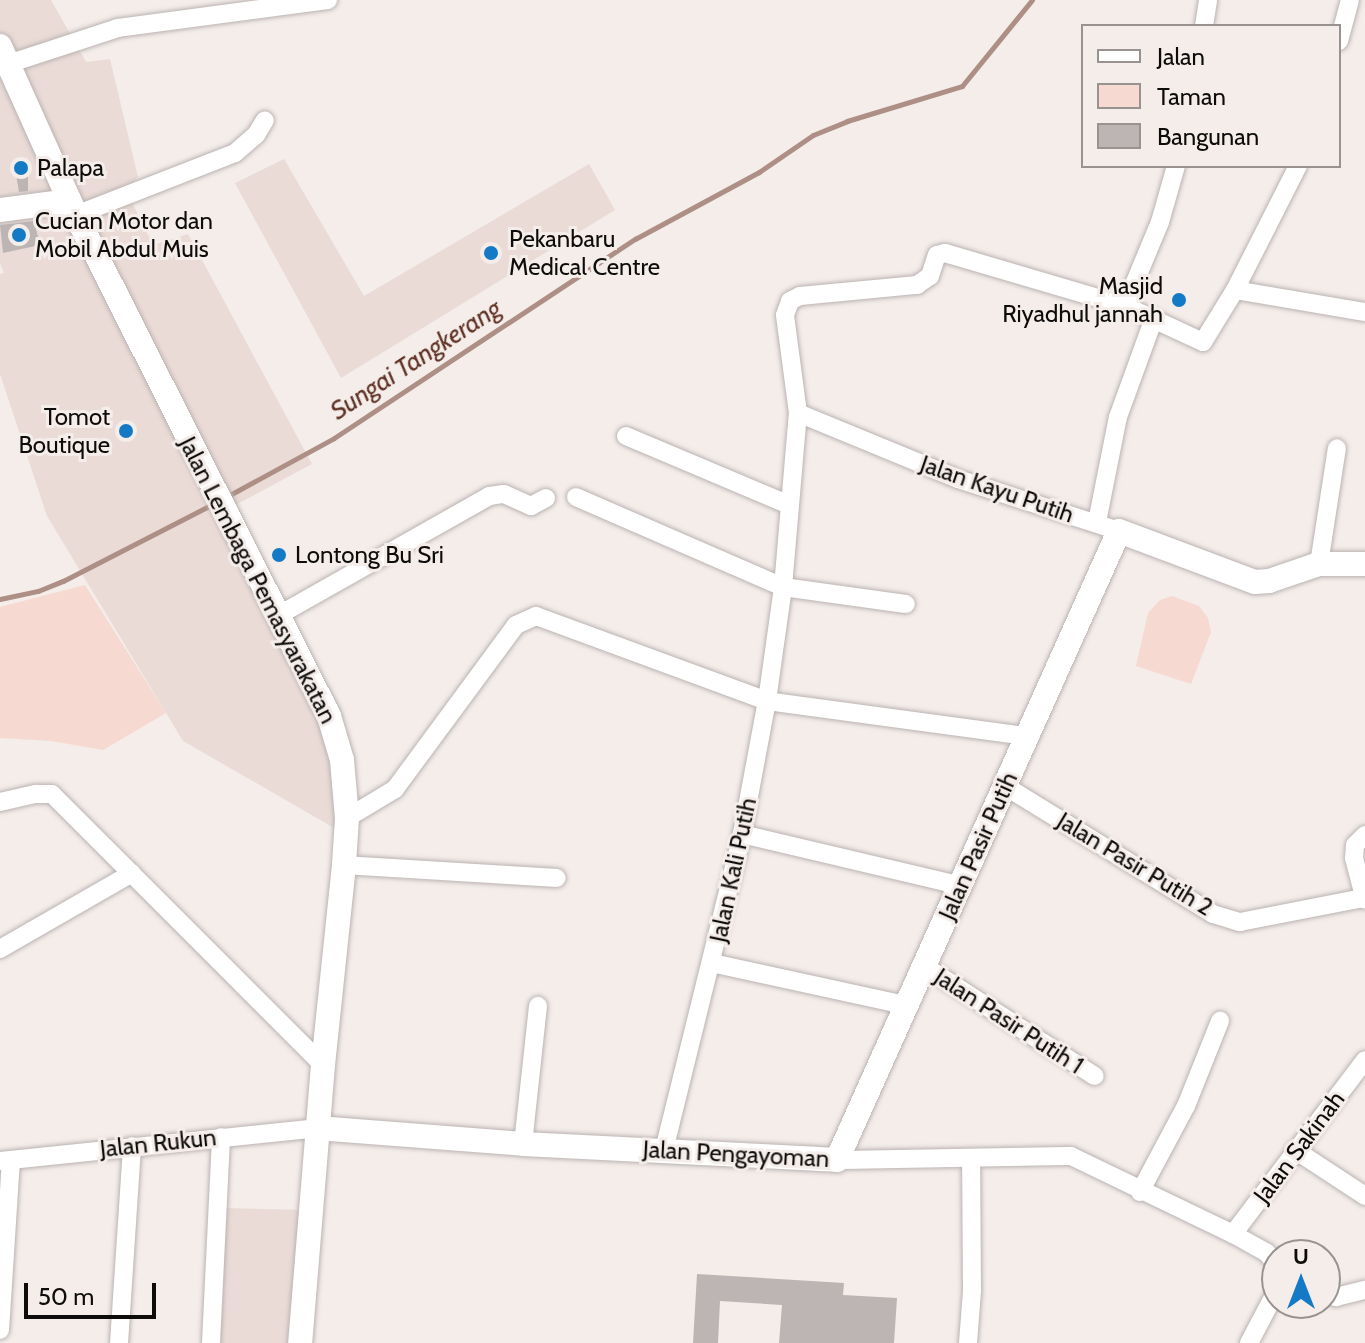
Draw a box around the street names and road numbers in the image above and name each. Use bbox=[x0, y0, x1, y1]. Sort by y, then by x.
street label: Jalan Lembaga Pemasyarakatan bbox=[173, 432, 343, 728]
street label: Jalan Kayu Putih bbox=[916, 449, 1078, 529]
street label: Jalan Pasir Putih bbox=[933, 768, 1023, 924]
street label: Jalan Kali Putih bbox=[704, 795, 762, 945]
street label: Jalan Pasir Putih 2 bbox=[1052, 806, 1218, 922]
street label: Jalan Pasir Putih 1 bbox=[929, 962, 1089, 1080]
street label: Jalan Sakinah bbox=[1248, 1085, 1350, 1209]
street label: Jalan Rukun bbox=[98, 1123, 218, 1163]
street label: Jalan Pengayoman bbox=[642, 1135, 830, 1173]

